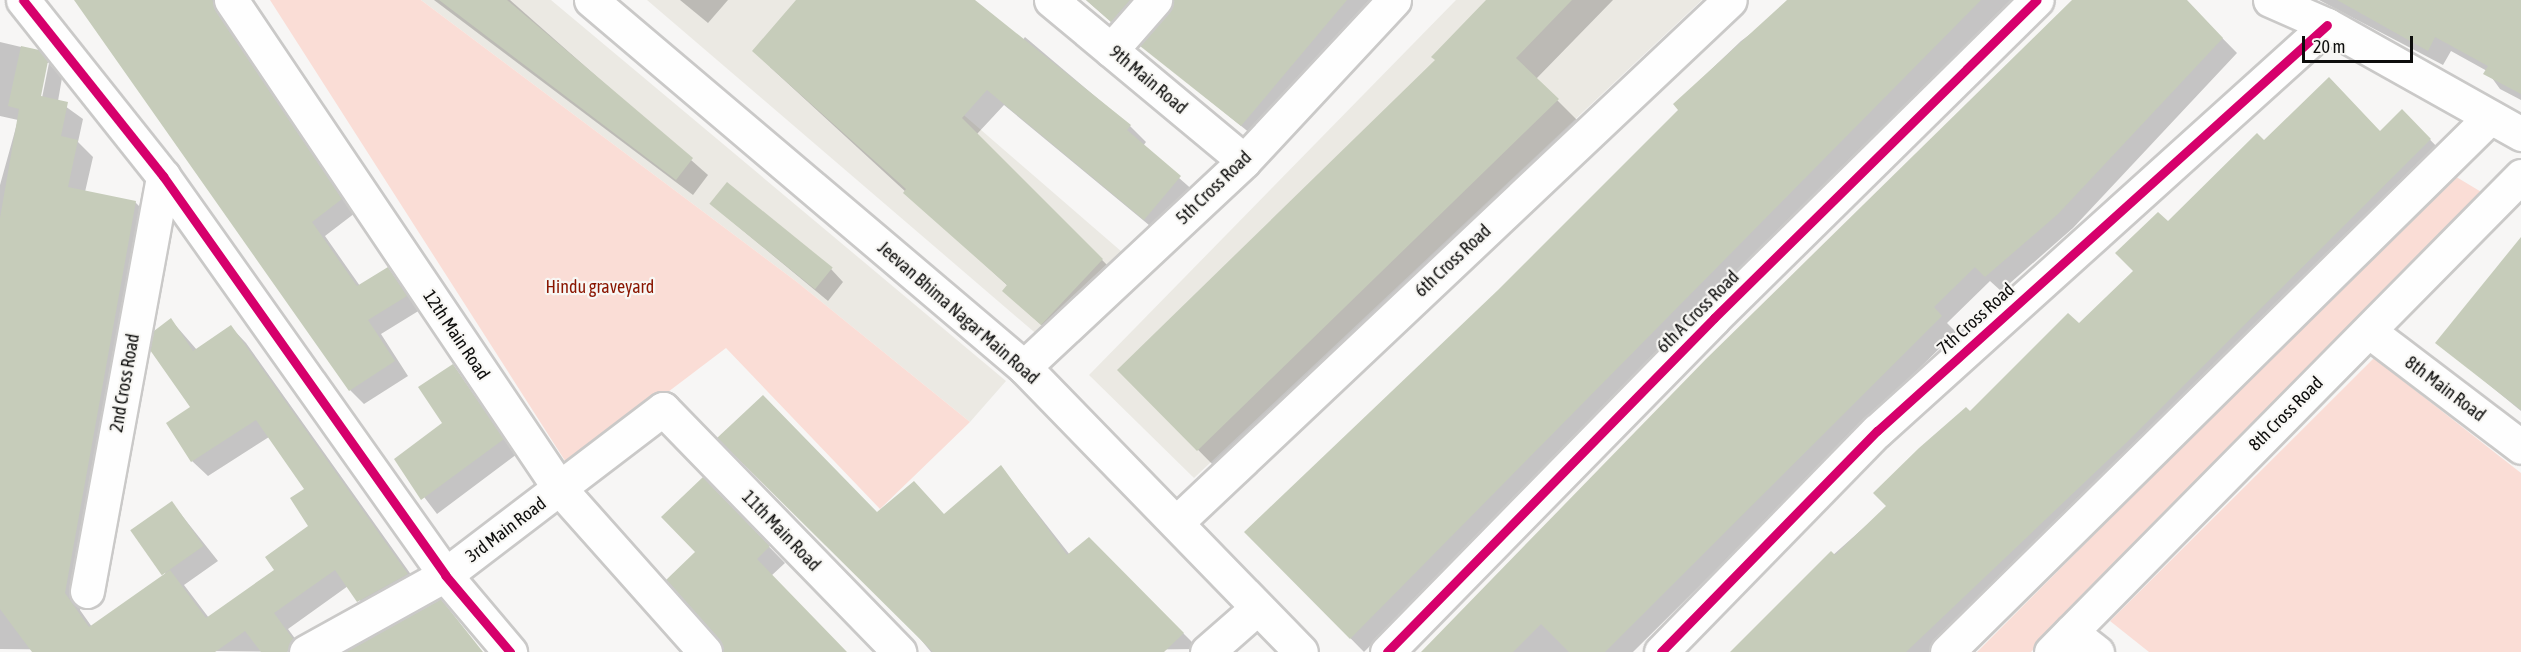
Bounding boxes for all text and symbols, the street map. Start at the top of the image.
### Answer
scale bar [2305,24,2416,62]
text: 20 m [2313,36,2345,57]
street label: 9th Main Road [1105,41,1191,119]
street label: 5th Cross Road [1172,147,1256,229]
street label: 6th Cross Road [1410,220,1496,302]
street label: Jeevan Bhima Nagar Main Road [873,237,1043,389]
street label: 6th A Cross Road [1652,266,1744,358]
park label: Hindu graveyard [546,276,654,298]
street label: 7th Cross Road [1933,279,2019,359]
street label: 12th Main Road [418,286,494,384]
street label: 2nd Cross Road [106,332,144,434]
street label: 8th Main Road [2401,352,2489,426]
street label: 8th Cross Road [2244,372,2328,456]
street label: 11th Main Road [737,486,825,576]
street label: 3rd Main Road [462,493,550,567]

